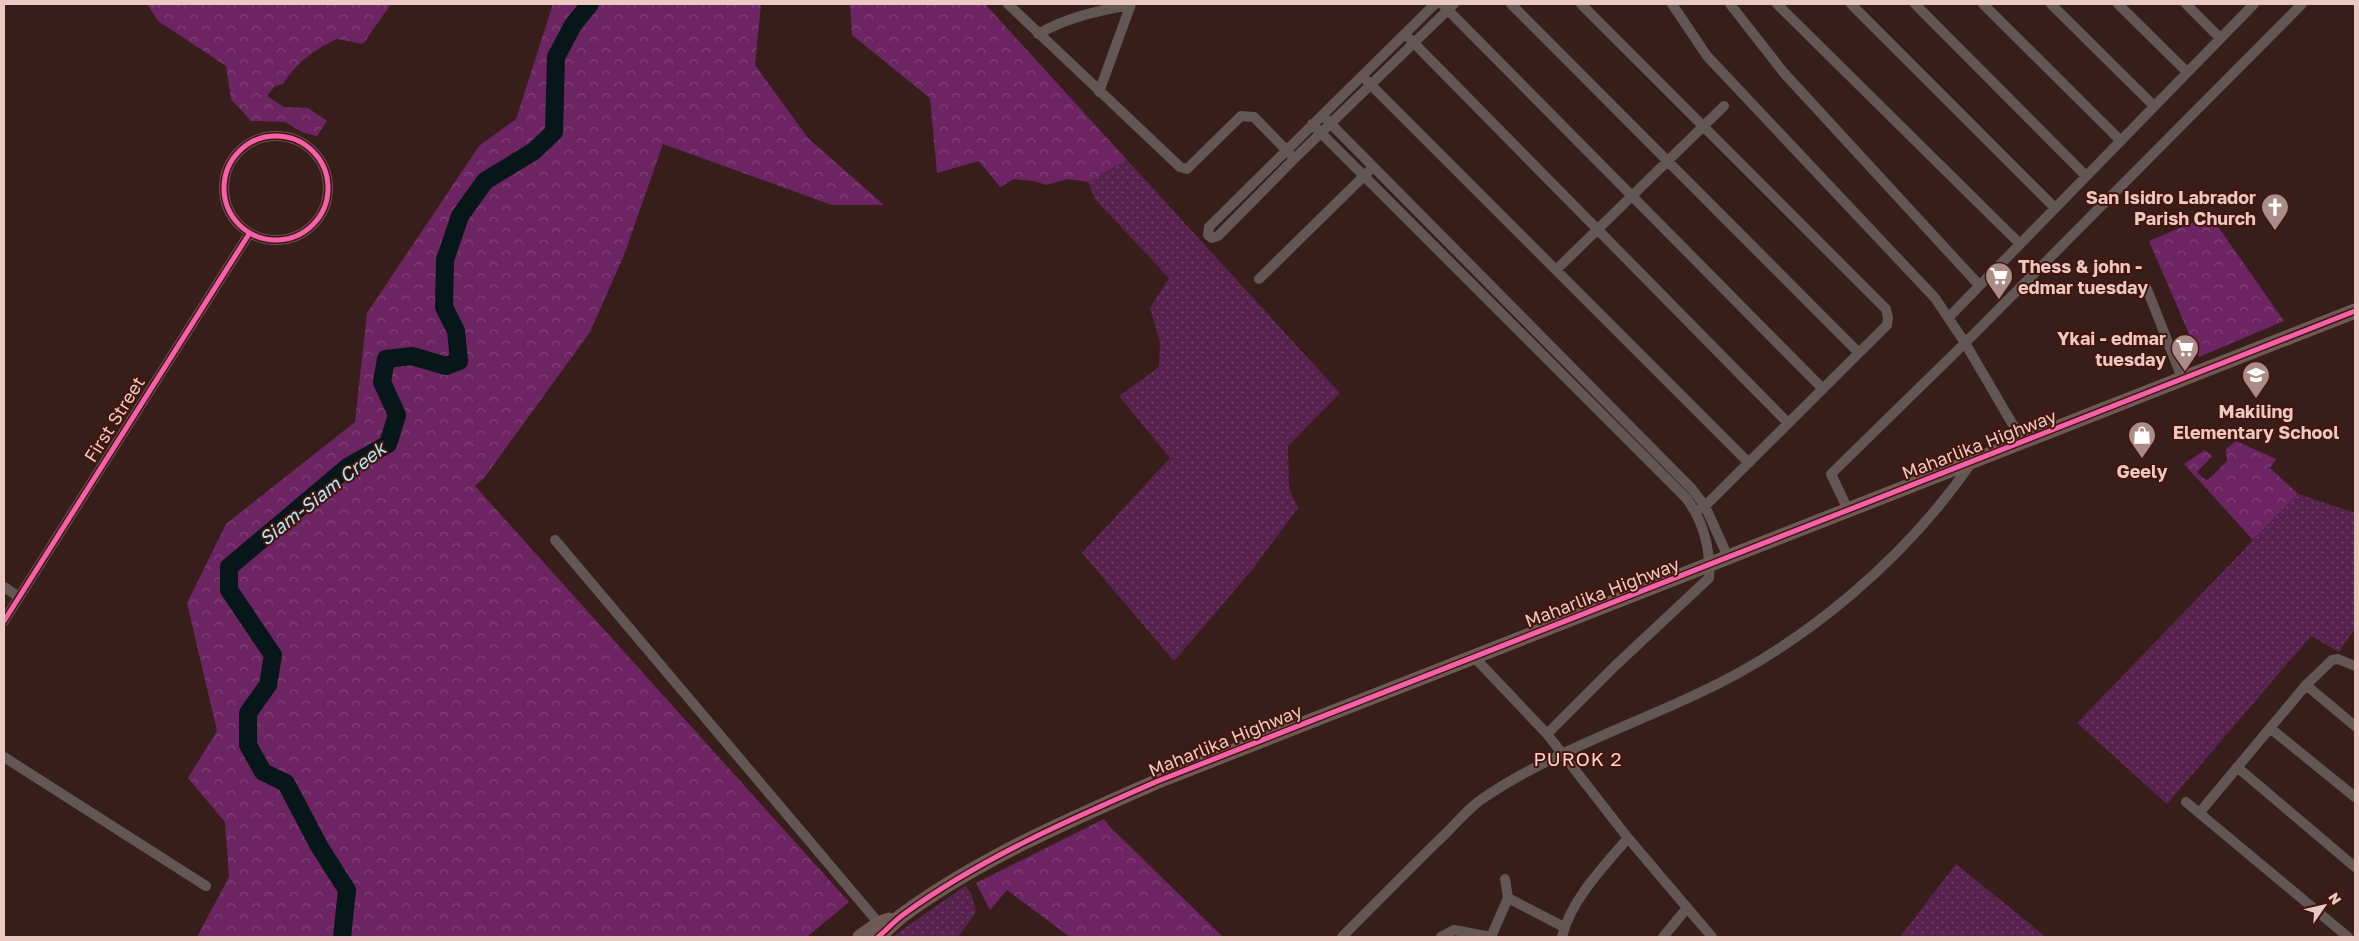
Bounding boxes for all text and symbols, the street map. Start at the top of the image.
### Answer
place label: San Isidro Labrador Parish Church [2086,186,2256,229]
church icon: San Isidro Labrador Parish Church [2260,192,2290,231]
place label: Thess & john - edmar tuesday [2018,255,2148,298]
supermarket icon: Thess & john - edmar tuesday [1984,261,2014,300]
place label: Ykai - edmar tuesday [2057,327,2166,370]
supermarket icon: Ykai - edmar tuesday [2170,333,2200,372]
school or university icon: Makiling Elementary School [2241,360,2271,399]
street label: First Street [79,372,149,466]
place label: Makiling Elementary School [2173,400,2339,443]
street label: Maharlika Highway [1899,404,2059,484]
shop icon: Geely [2127,420,2157,459]
water label: Siam-Siam Creek [254,435,392,550]
place label: Geely [2117,460,2168,482]
street label: Maharlika Highway [1522,552,1682,632]
street label: Maharlika Highway [1145,699,1305,781]
district label: PUROK 2 [1533,747,1623,770]
north arrow [2299,881,2349,931]
text: N [2325,889,2345,908]

